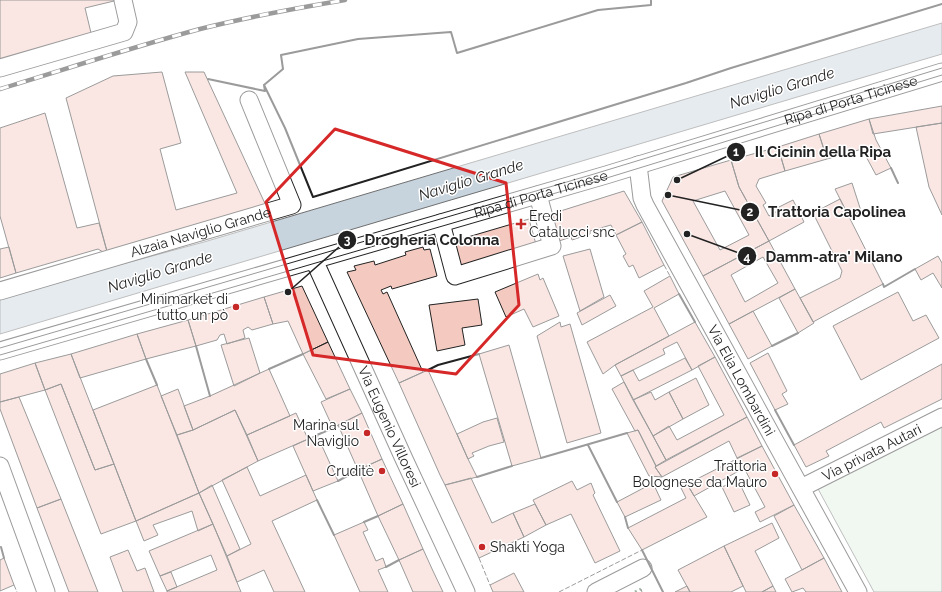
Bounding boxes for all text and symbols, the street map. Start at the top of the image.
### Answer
water label: Naviglio Grande [727,64,837,112]
street label: Ripa di Porta Ticinese [782,72,919,128]
callout: Il Cicinin della Ripa [726,139,899,166]
text: Il Cicinin della Ripa [755,143,892,161]
text: 1 [733,145,739,159]
water label: Naviglio Grande [416,156,526,204]
street label: Ripa di Porta Ticinese [472,167,609,221]
callout: Trattoria Capolinea [740,198,914,225]
text: Trattoria Capolinea [768,203,906,221]
street label: Alzaia Naviglio Grande [128,204,273,260]
text: 2 [747,205,754,219]
place label: Eredi Catalucci snc [529,208,615,240]
marker: Eredi Catalucci snc [516,219,526,229]
callout: Drogheria Colonna [337,226,507,253]
text: Drogheria Colonna [365,231,500,249]
text: 3 [344,233,351,247]
callout: Damm-atra' Milano [737,243,910,270]
water label: Naviglio Grande [105,248,215,296]
text: Damm-atra' Milano [765,248,903,266]
text: 4 [744,250,751,264]
place label: Minimarket di tutto un pò [141,291,228,323]
marker: Minimarket di tutto un pò [231,302,241,312]
street label: Via Elia Lombardini [705,322,778,438]
street label: Via Eugenio Villoresi [355,364,424,490]
place label: Marina sul Naviglio [293,417,359,449]
street label: Via privata Autari [819,421,924,484]
marker: Marina sul Naviglio [362,428,372,438]
place label: Trattoria Bolognese da Mauro [633,458,767,490]
place label: Cruditè [327,463,374,479]
marker: Cruditè [377,466,387,476]
marker: Trattoria Bolognese da Mauro [770,469,780,479]
place label: Shakti Yoga [490,539,565,555]
marker: Shakti Yoga [477,542,487,552]

